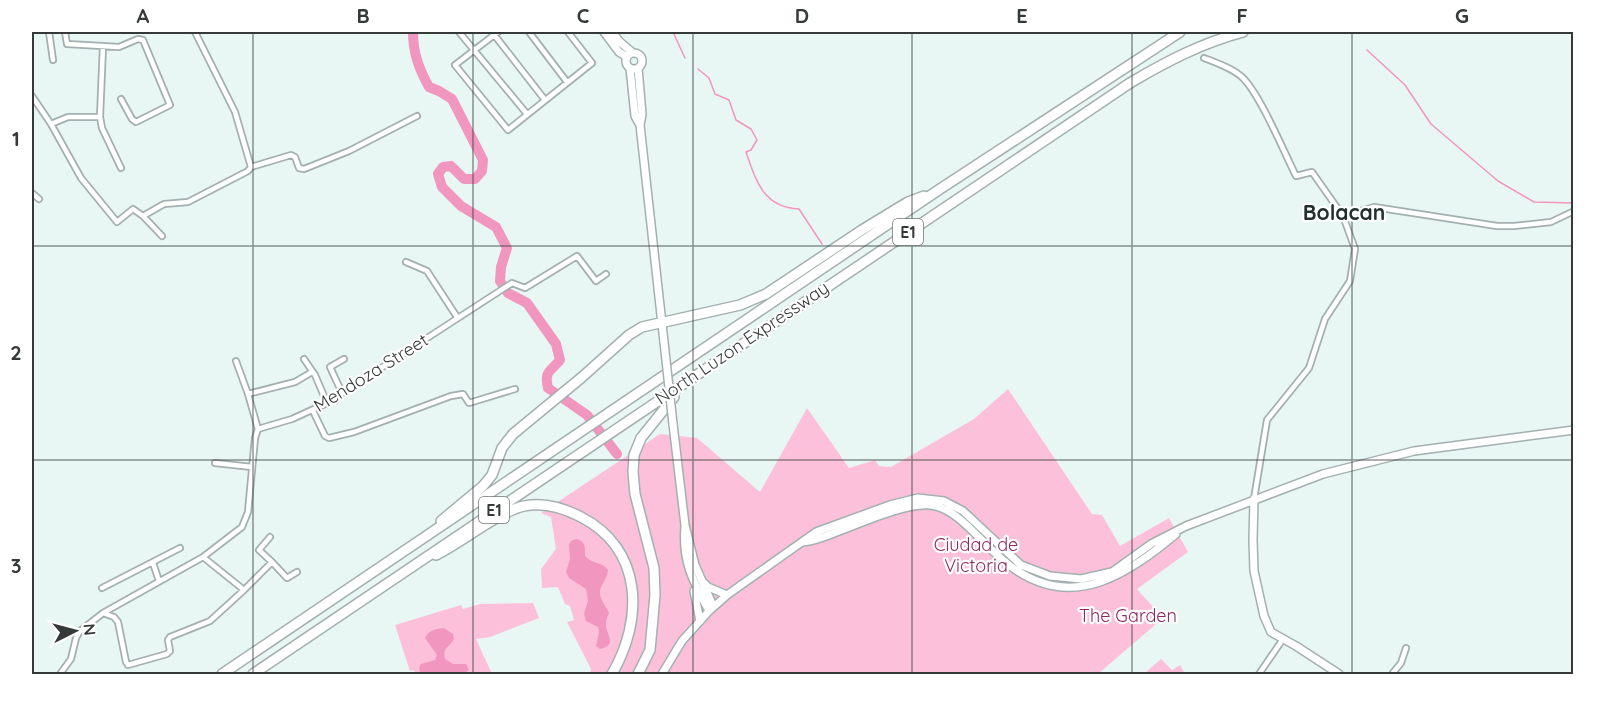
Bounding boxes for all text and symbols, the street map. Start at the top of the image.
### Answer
text: A [137,3,150,28]
text: B [356,3,370,28]
text: C [577,3,590,28]
text: D [795,3,809,28]
text: E [1016,3,1028,28]
text: F [1236,3,1248,28]
text: G [1455,3,1469,28]
text: 1 [12,126,20,151]
district label: Bolacan [1303,199,1385,225]
road number: E1 [893,219,923,245]
street label: North Luzon Expressway [650,276,833,409]
street label: Mendoza Street [309,328,432,417]
text: 2 [10,340,22,365]
road number: E1 [479,497,509,523]
park label: Ciudad de Victoria [934,533,1018,577]
text: 3 [11,553,21,578]
north arrow [45,601,105,661]
park label: The Garden [1079,604,1177,627]
text: N [79,623,100,636]

